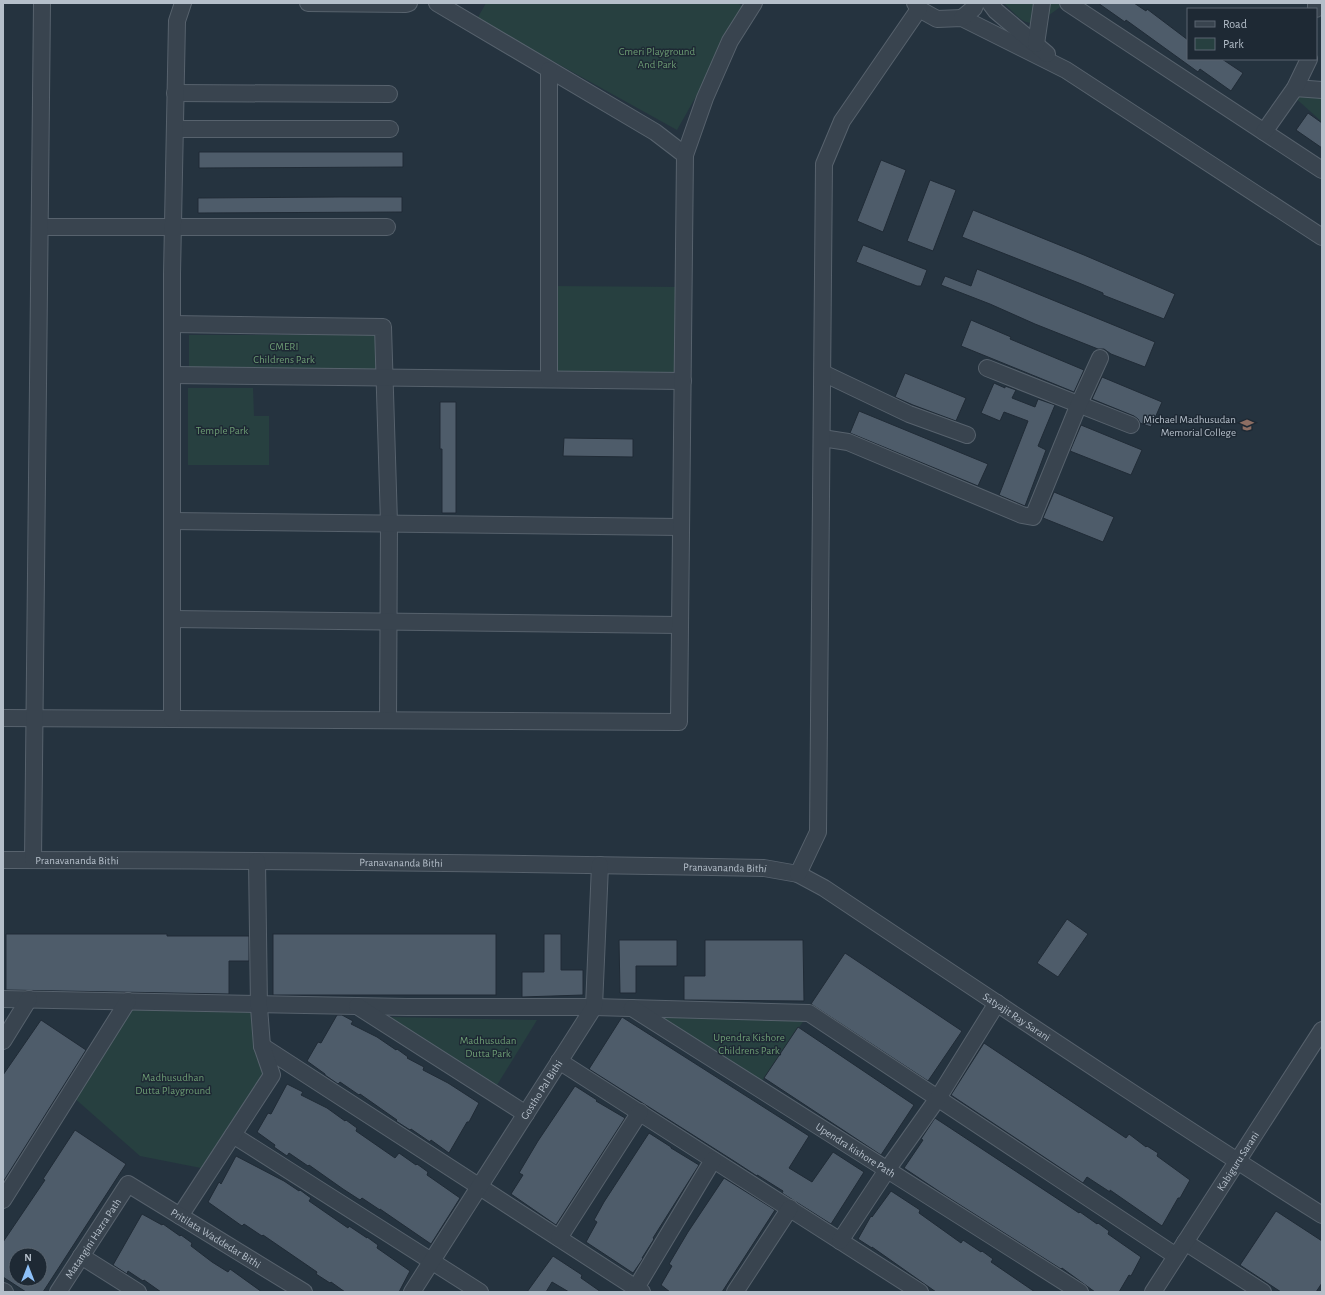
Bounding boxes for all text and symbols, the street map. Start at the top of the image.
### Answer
legend [1187,8,1317,60]
text: Road [1223,18,1247,30]
text: Park [1223,38,1244,50]
park label: Cmeri Playground And Park [619,46,696,70]
park label: CMERI Childrens Park [253,341,315,365]
place label: Michael Madhusudan Memorial College [1143,414,1236,438]
school or university icon: Michael Madhusudan Memorial College [1239,417,1255,433]
park label: Temple Park [196,425,248,436]
street label: Pranavananda Bithi [35,855,119,866]
street label: Pranavananda Bithi [359,856,443,868]
street label: Pranavananda Bithi [683,861,768,874]
street label: Satyajit Ray Sarani [981,990,1053,1043]
park label: Upendra Kishore Childrens Park [713,1032,785,1056]
park label: Madhusudan Dutta Park [460,1035,516,1059]
street label: Gostho Pal Bithi [518,1058,564,1121]
park label: Madhusudhan Dutta Playground [135,1072,211,1096]
street label: Upendra kishore Path [814,1121,898,1179]
street label: Kabiguru Sarani [1215,1129,1261,1192]
street label: Matangini Hazra Path [63,1196,123,1280]
street label: Pritilata Waddedar Bithi [169,1206,263,1270]
north arrow [8,1247,48,1287]
text: N [24,1252,32,1263]

